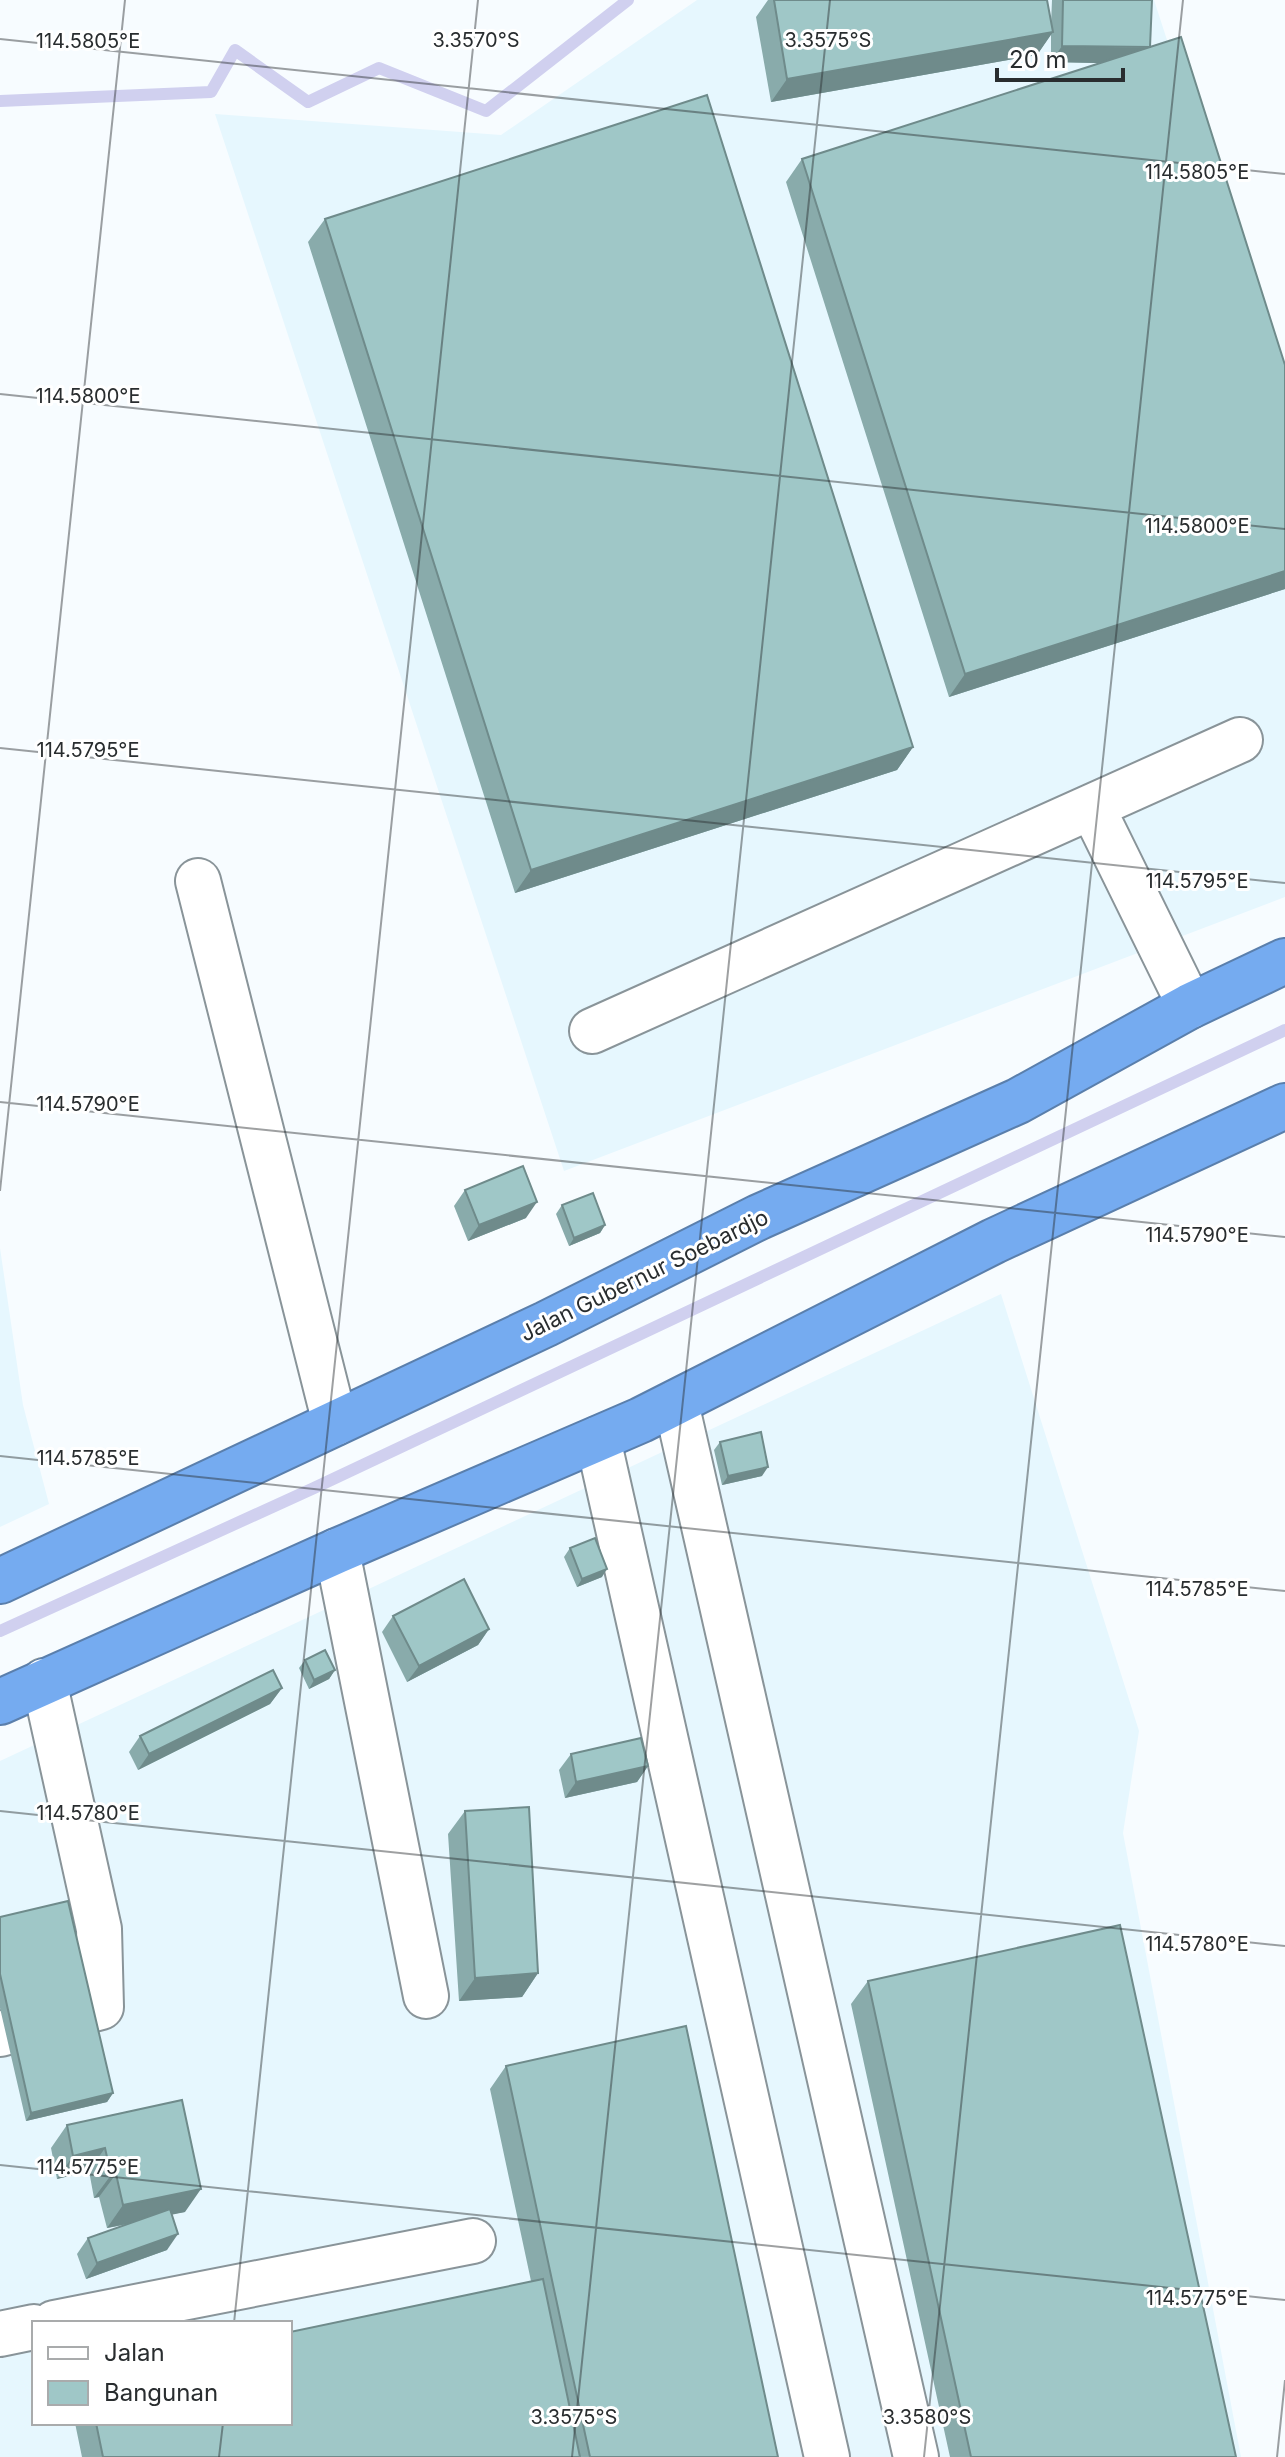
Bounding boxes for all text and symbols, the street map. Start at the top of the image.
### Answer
text: 3.3570°S [432,28,520,52]
text: 3.3575°S [785,28,871,52]
text: 114.5805°E [36,29,140,53]
scale bar [997,32,1123,82]
text: 20 m [1009,45,1067,74]
text: 114.5805°E [1145,160,1249,184]
text: 114.5800°E [36,384,140,408]
text: 114.5800°E [1145,514,1249,538]
text: 114.5795°E [37,738,139,762]
text: 114.5795°E [1146,869,1248,893]
text: 114.5790°E [36,1092,140,1116]
street label: Jalan Gubernur Soebardjo [516,1204,772,1346]
text: 114.5790°E [1145,1223,1249,1247]
text: 114.5785°E [37,1446,139,1470]
text: 114.5785°E [1146,1577,1248,1601]
text: 114.5780°E [36,1801,140,1825]
text: 114.5780°E [1145,1932,1249,1956]
text: 114.5775°E [37,2155,139,2179]
text: 114.5775°E [1146,2286,1248,2310]
legend [32,2321,292,2425]
text: Jalan [104,2338,165,2367]
text: Bangunan [104,2378,218,2407]
text: 3.3575°S [531,2405,617,2429]
text: 3.3580°S [883,2405,971,2429]

